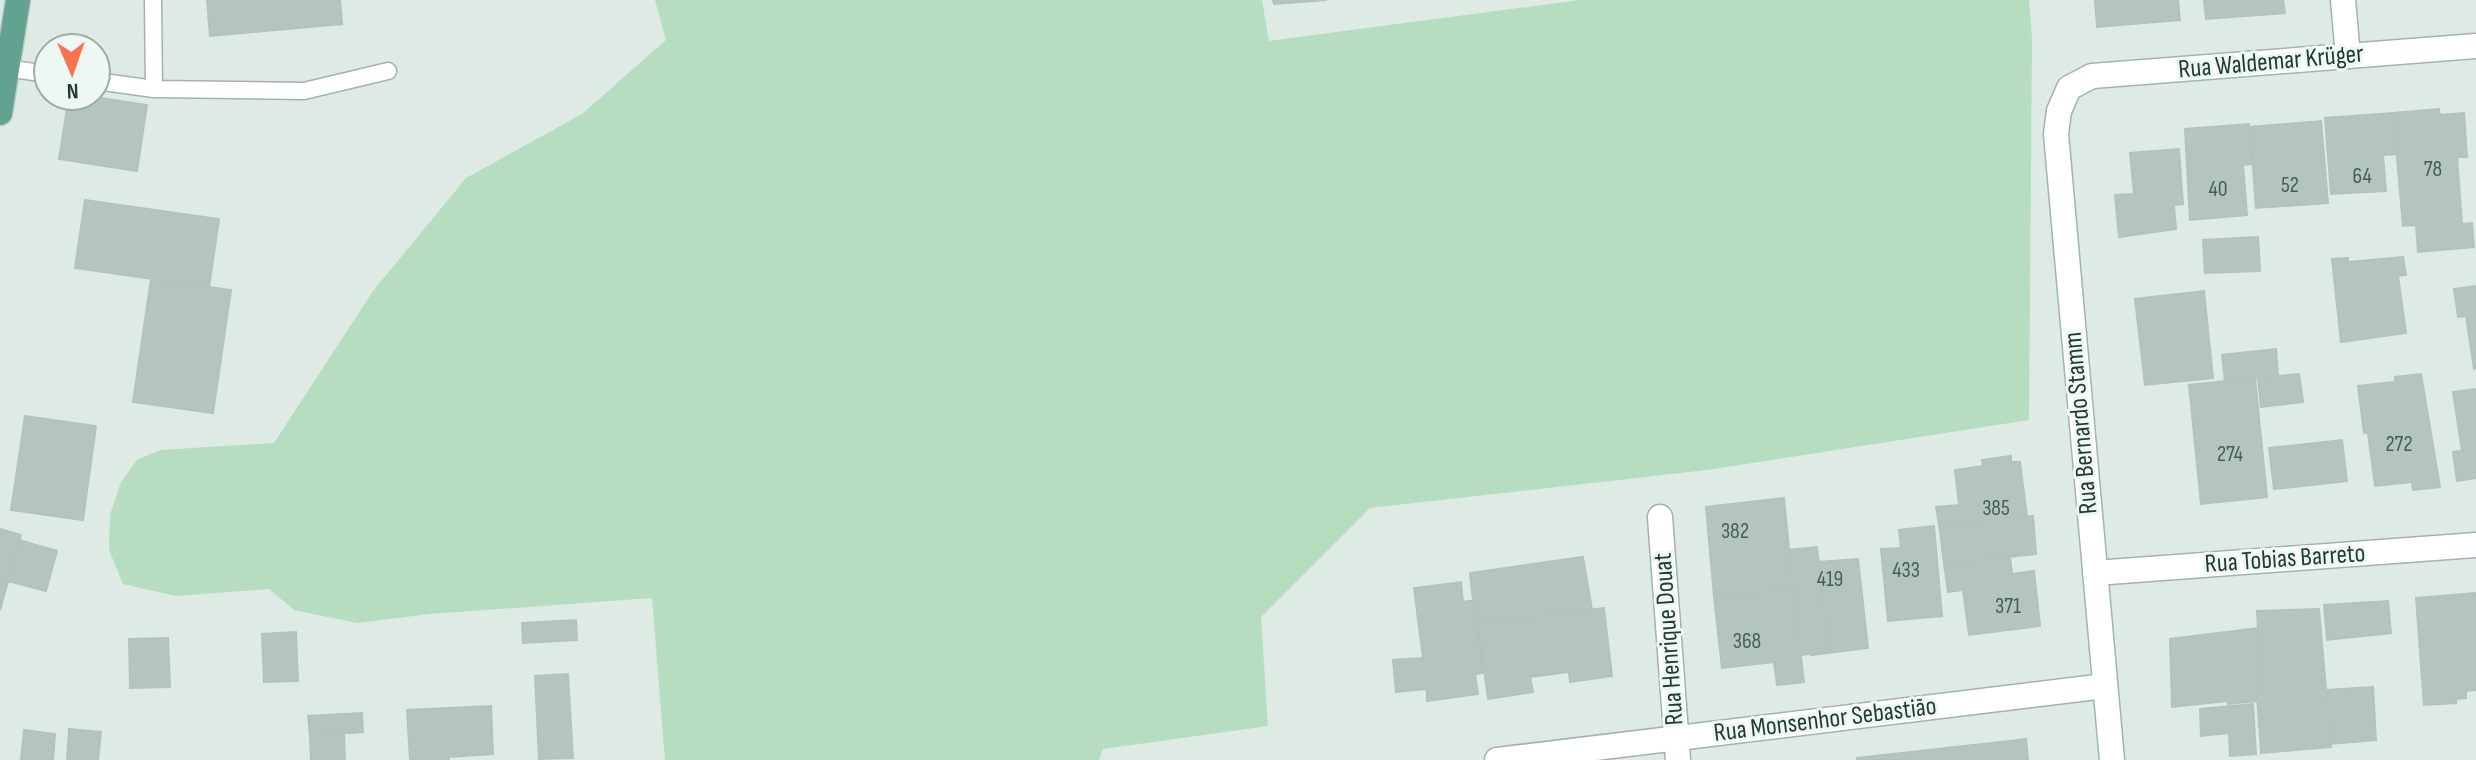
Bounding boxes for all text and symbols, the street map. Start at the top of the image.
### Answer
north arrow [32,32,112,112]
street label: Rua Waldemar Krüger [2177,38,2365,86]
text: N [66,77,79,104]
house number: 78 [2424,156,2442,183]
house number: 64 [2352,163,2372,190]
house number: 52 [2281,172,2299,199]
house number: 40 [2208,176,2228,203]
street label: Rua Bernardo Stamm [2058,331,2104,515]
house number: 272 [2386,431,2412,458]
house number: 274 [2217,441,2243,468]
house number: 385 [1982,495,2010,522]
house number: 382 [1721,518,1749,545]
street label: Rua Tobias Barreto [2204,538,2366,580]
street label: Rua Henrique Douat [1648,552,1690,726]
house number: 433 [1892,557,1920,584]
house number: 419 [1817,566,1843,593]
house number: 371 [1995,593,2021,620]
house number: 368 [1733,628,1761,655]
street label: Rua Monsenhor Sebastião [1712,691,1938,749]

